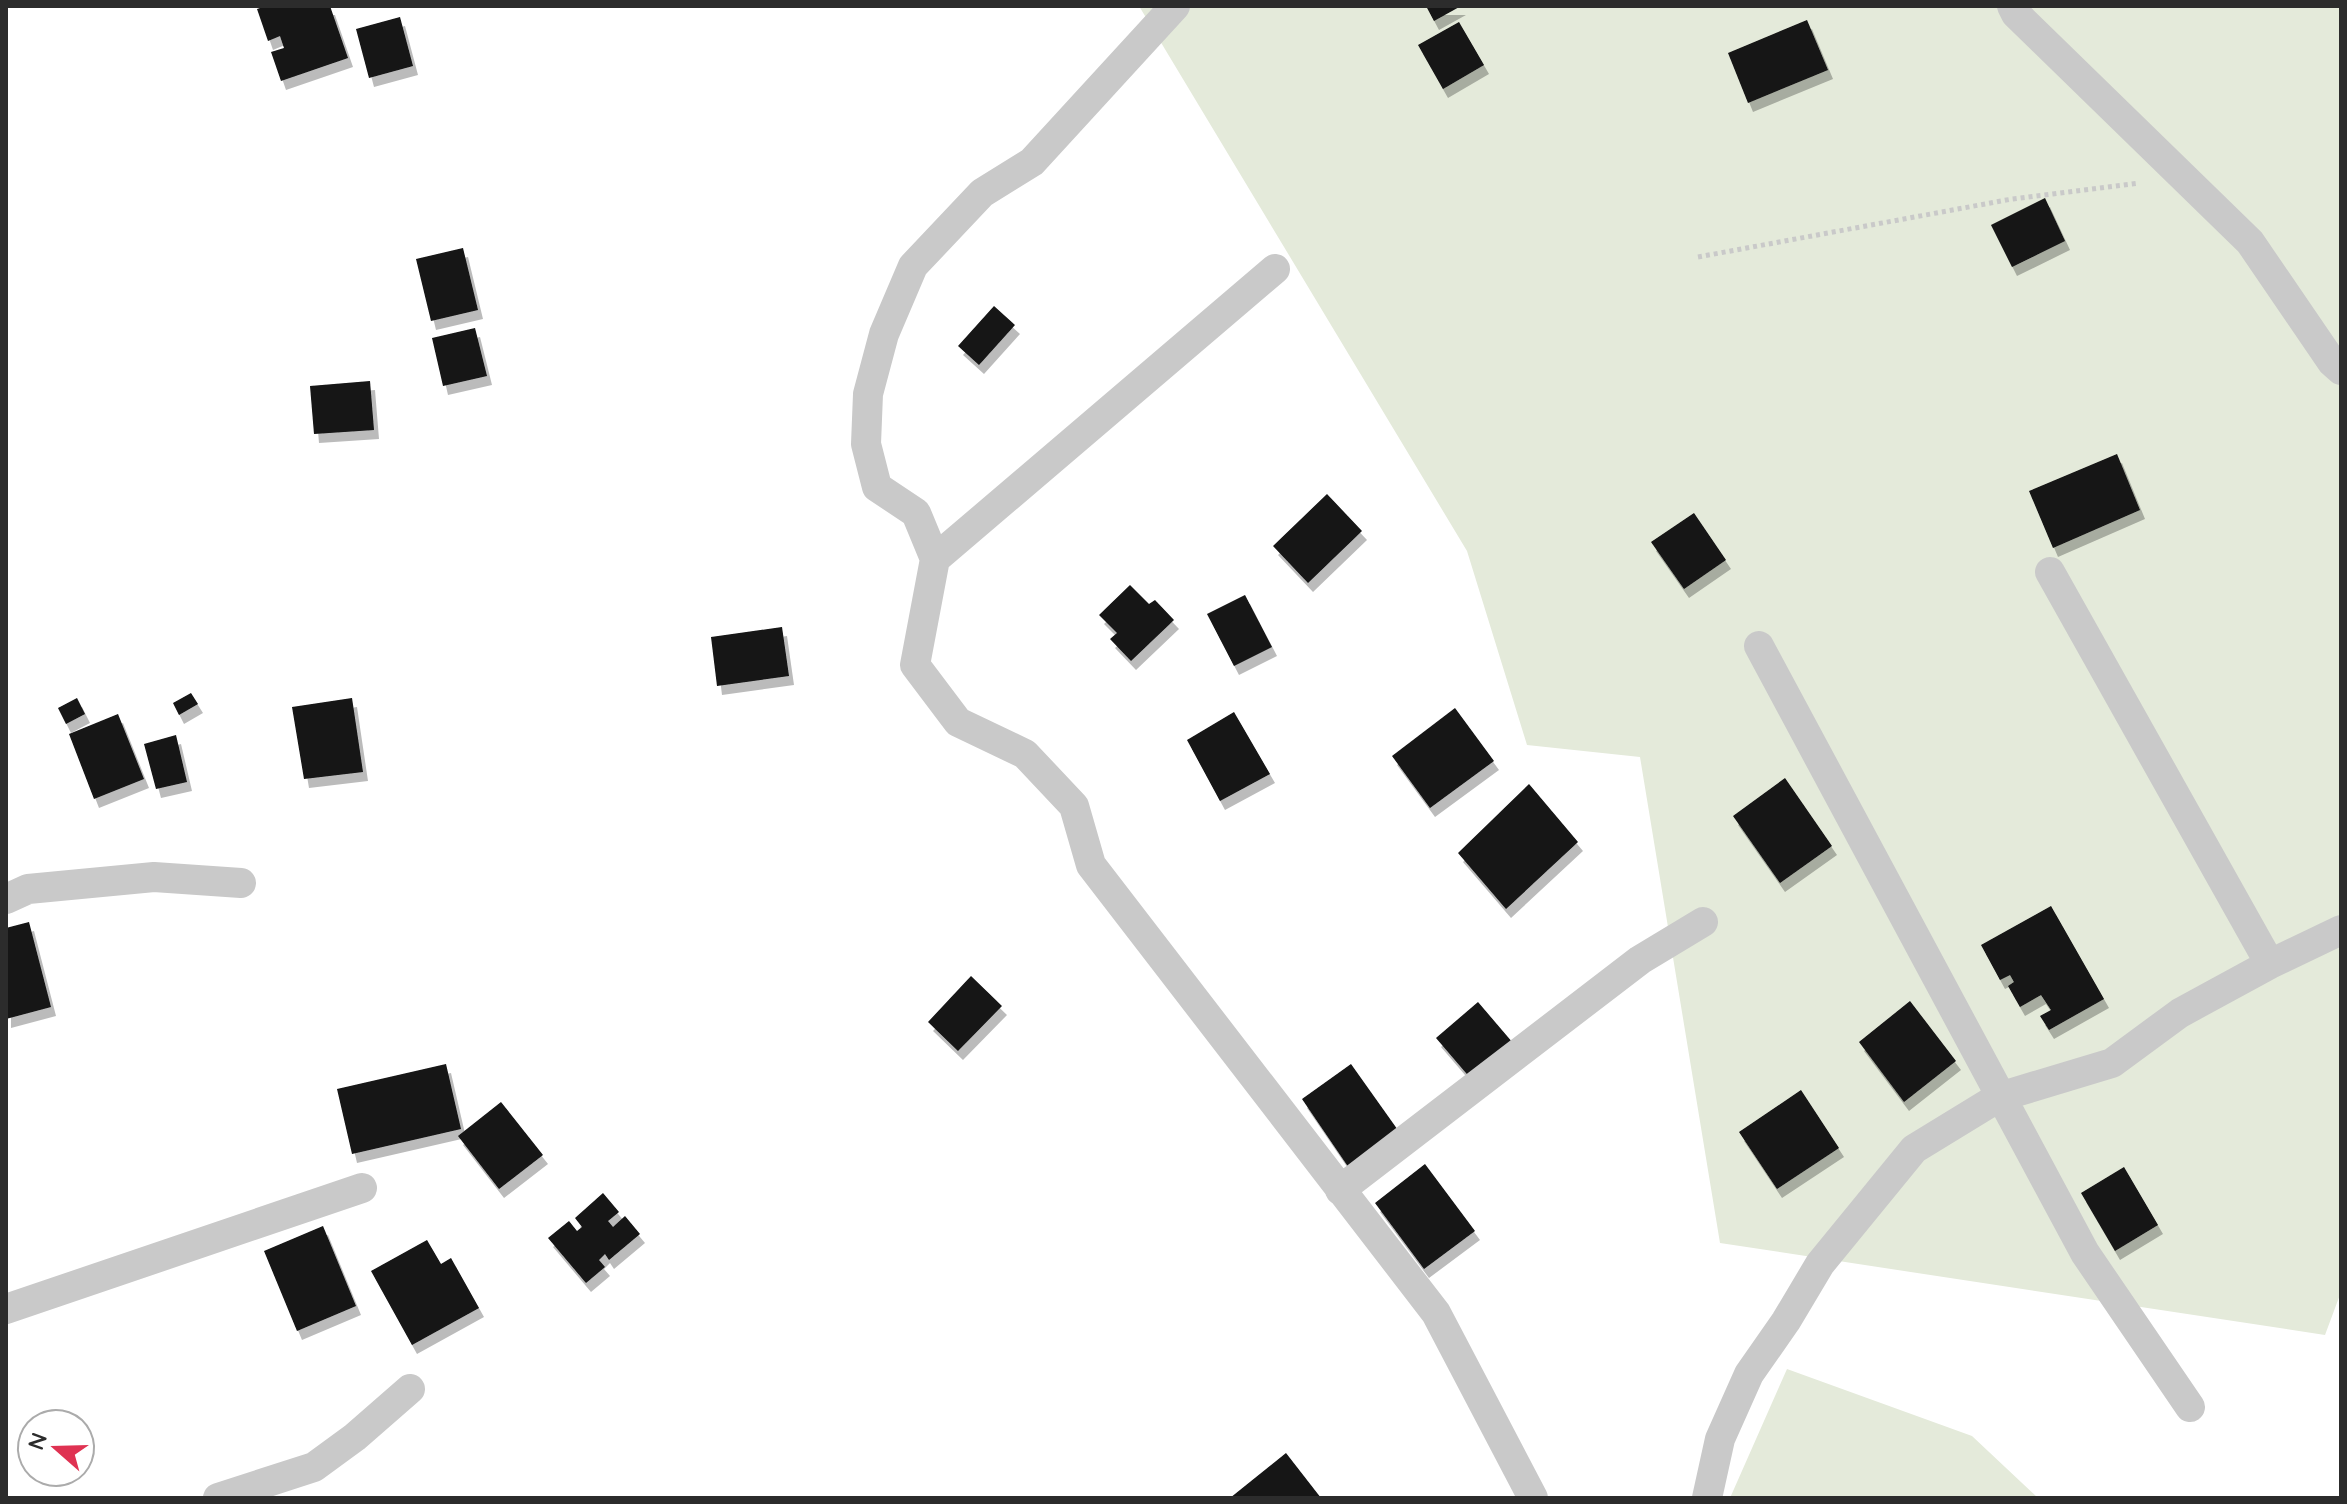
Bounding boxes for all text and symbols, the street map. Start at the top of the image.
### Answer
north arrow [16,1408,96,1488]
text: N [21,1429,53,1454]

